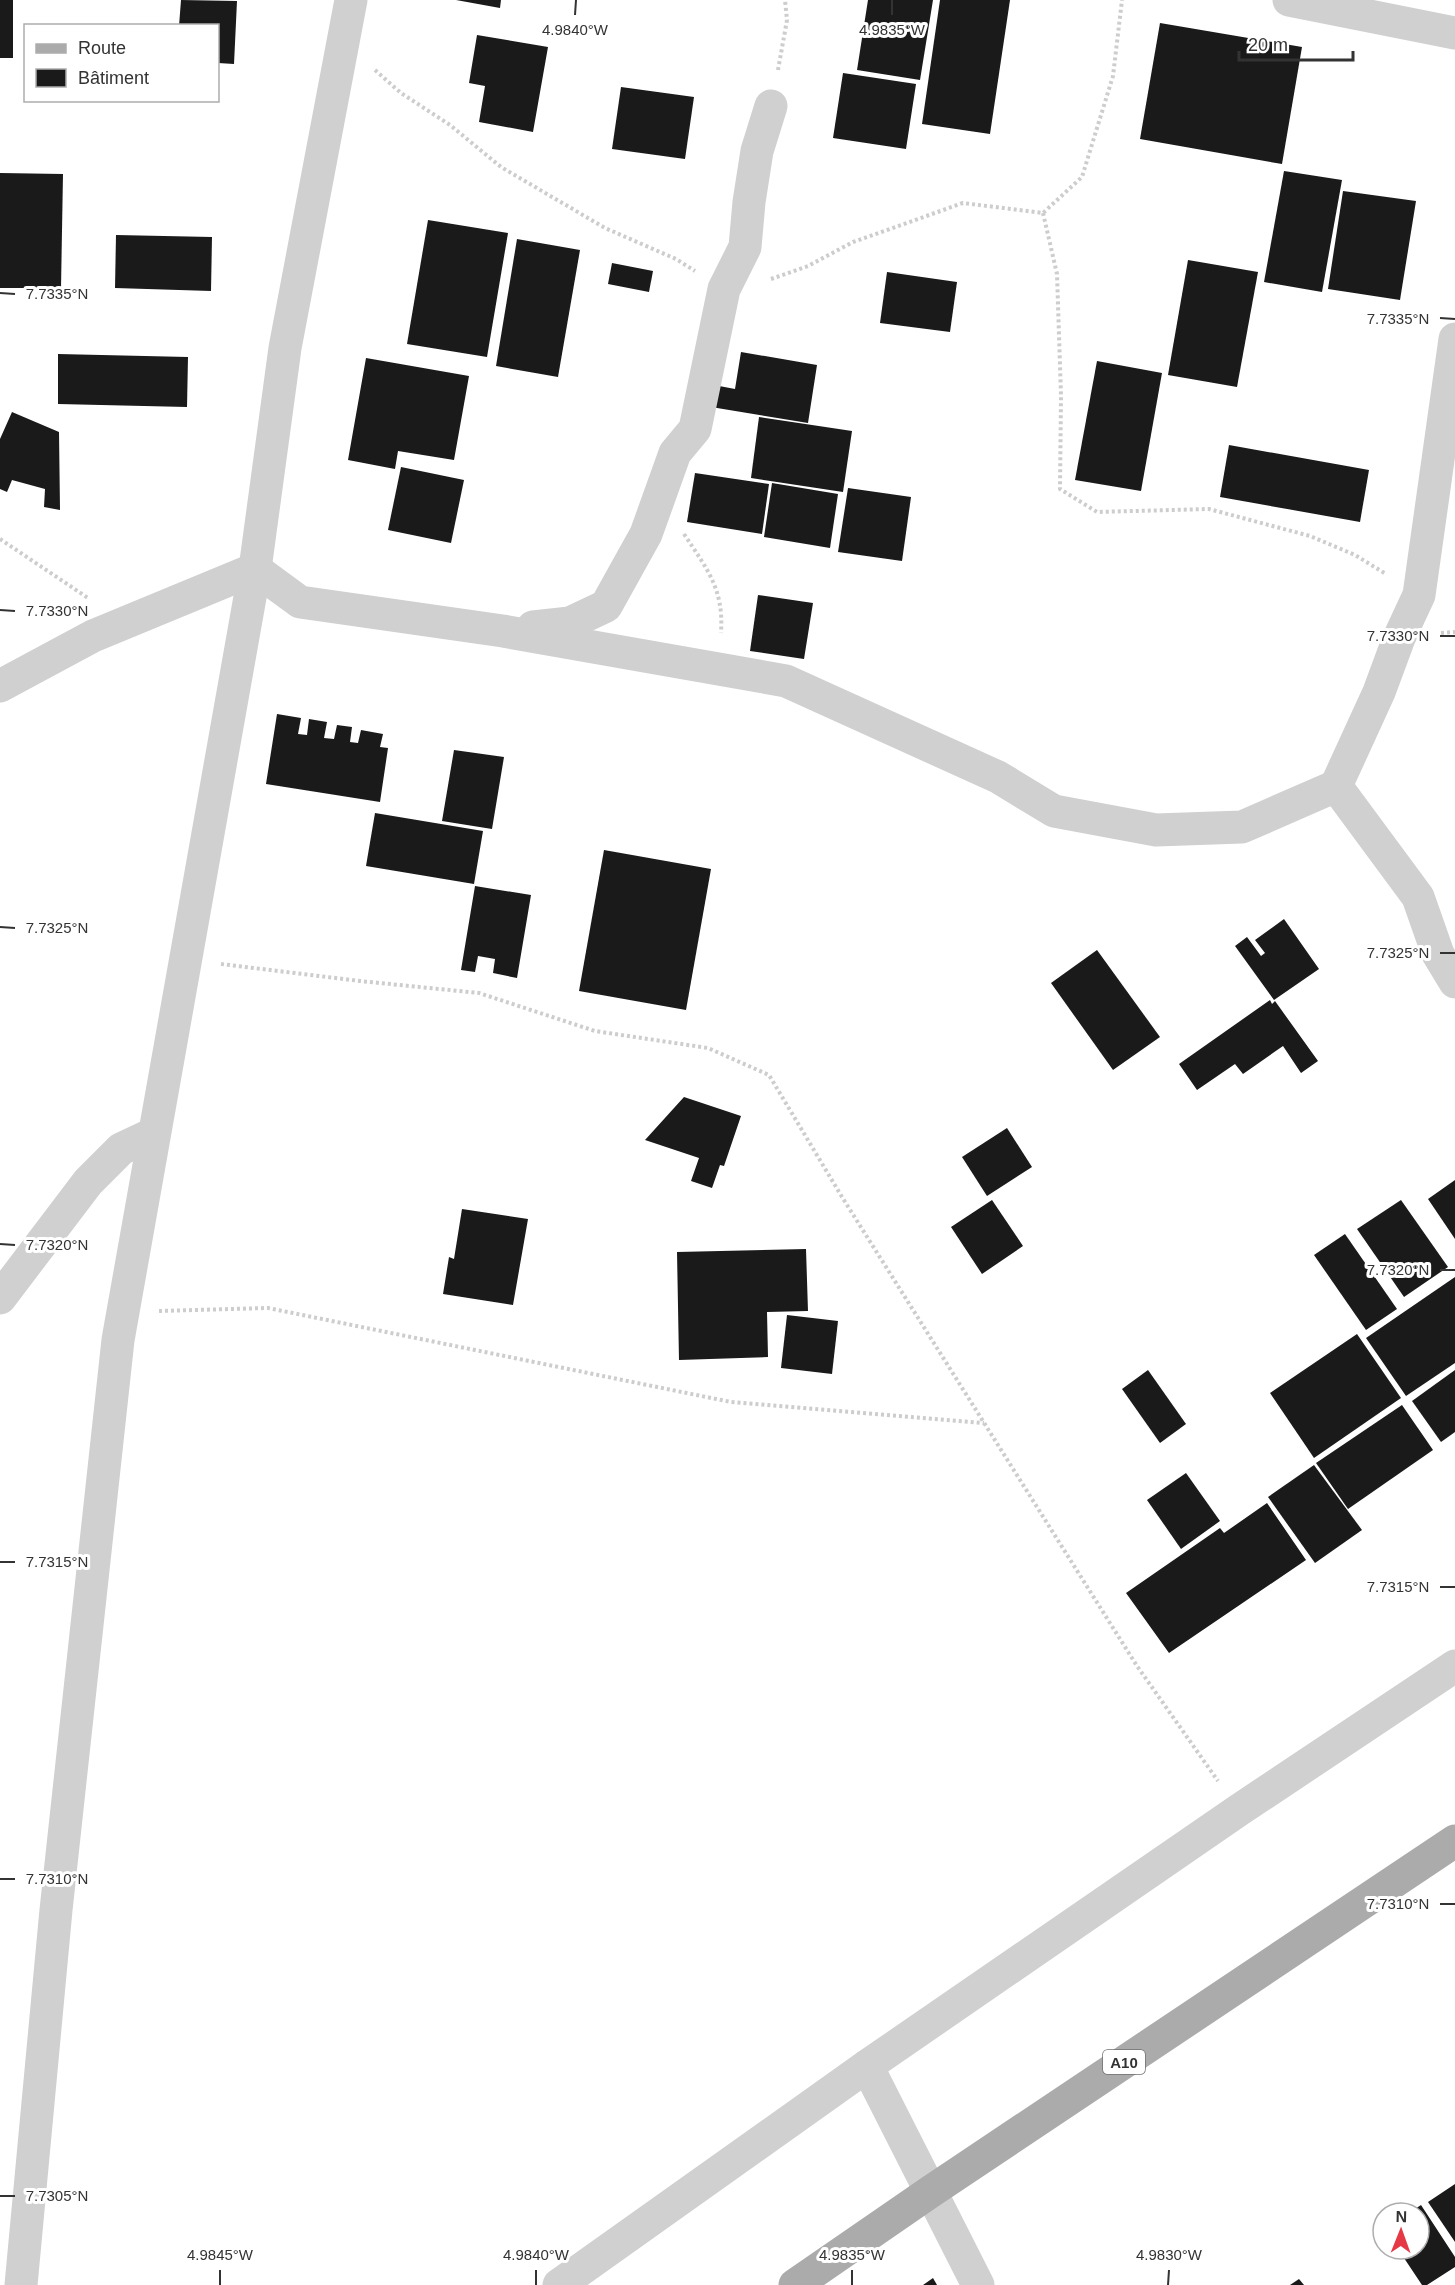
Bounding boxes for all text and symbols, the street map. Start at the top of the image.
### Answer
text: 4.9840°W [542,21,609,38]
text: 4.9835°W [859,21,926,38]
legend [24,24,219,102]
scale bar [1239,24,1353,62]
text: 20 m [1248,35,1288,55]
text: Route [78,38,126,58]
text: Bâtiment [78,68,149,88]
text: 7.7335°N [26,285,88,302]
text: 7.7335°N [1367,310,1429,327]
text: 7.7330°N [26,602,88,619]
text: 7.7330°N [1367,627,1429,644]
text: 7.7325°N [26,919,88,936]
text: 7.7325°N [1367,944,1429,961]
text: 7.7320°N [26,1236,88,1253]
text: 7.7320°N [1367,1261,1429,1278]
text: 7.7315°N [26,1553,88,1570]
text: 7.7315°N [1367,1578,1429,1595]
text: 7.7310°N [26,1870,88,1887]
text: 7.7310°N [1367,1895,1429,1912]
road number: A10 [1103,2050,1145,2074]
text: 7.7305°N [26,2187,88,2204]
north arrow [1371,2201,1431,2261]
text: N [1395,2208,1407,2225]
text: 4.9845°W [187,2246,254,2263]
text: 4.9840°W [503,2246,570,2263]
text: 4.9835°W [819,2246,886,2263]
text: 4.9830°W [1136,2246,1203,2263]

